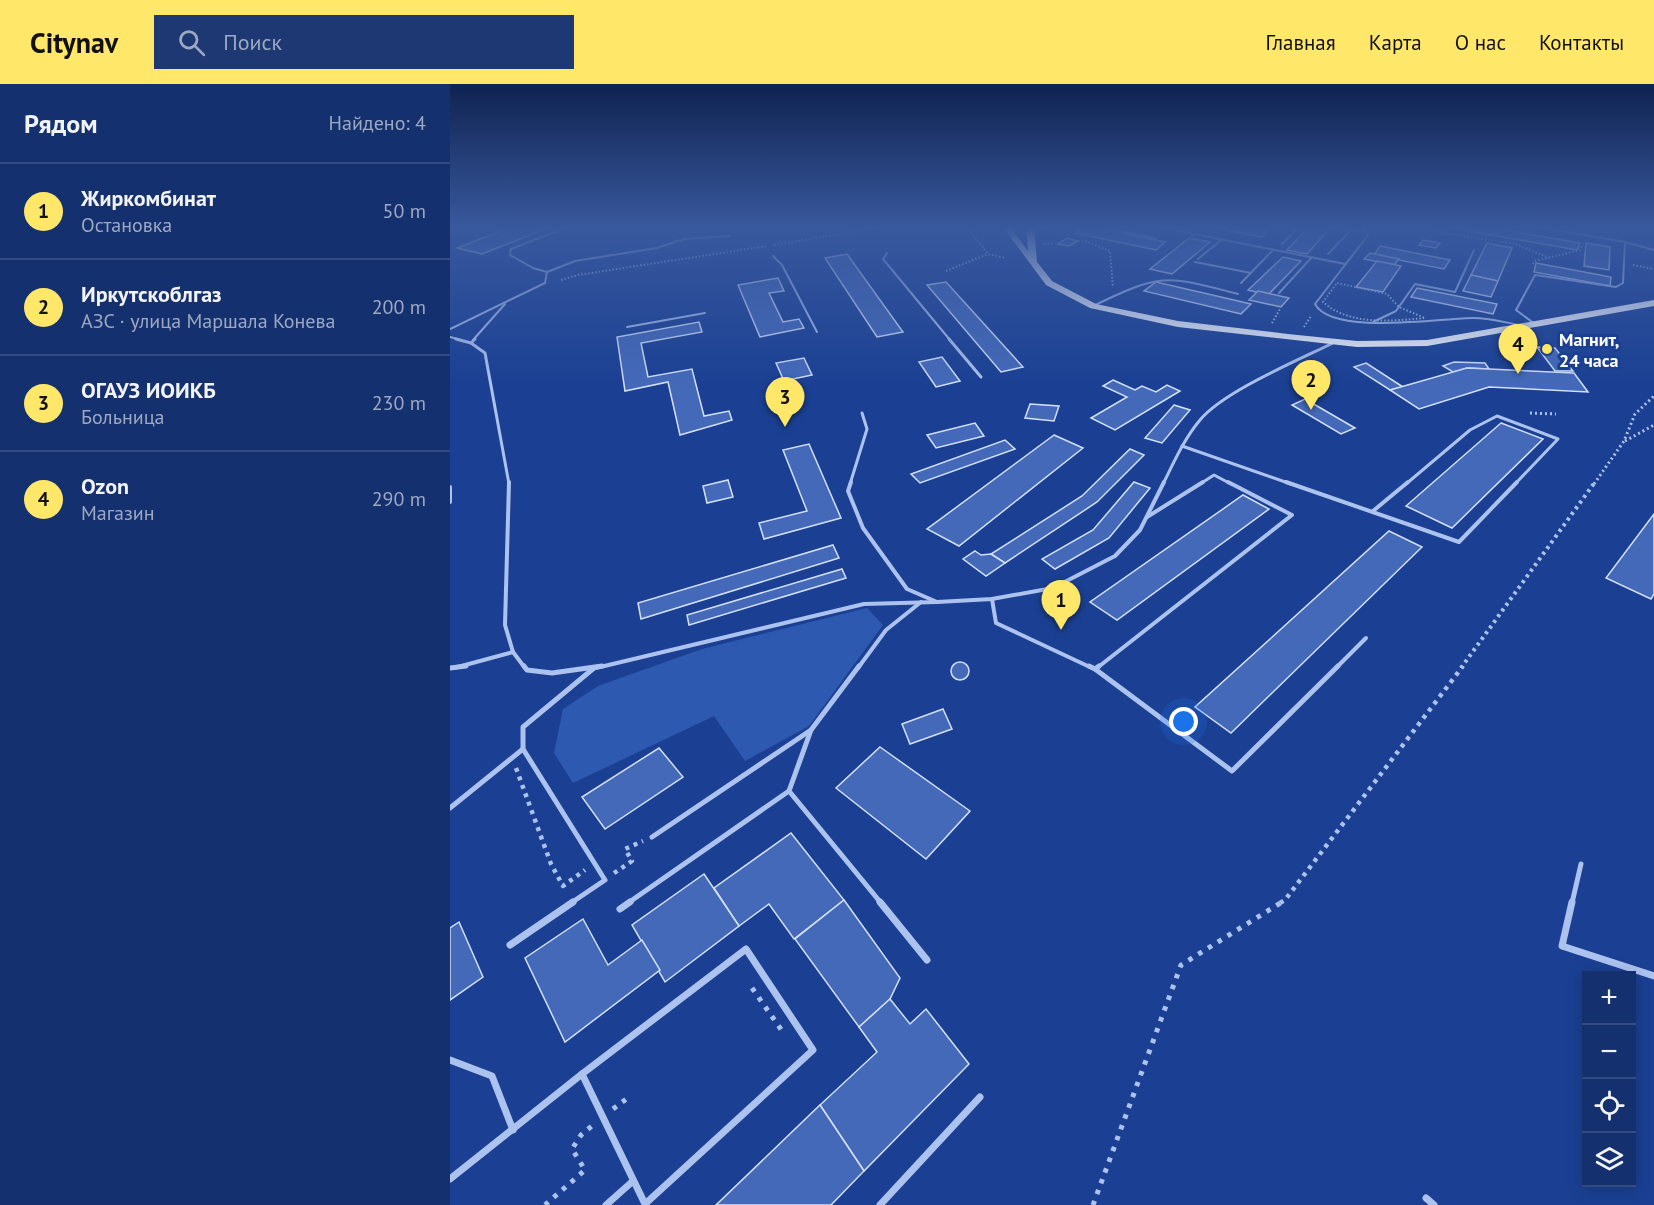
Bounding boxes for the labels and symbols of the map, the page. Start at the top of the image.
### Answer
pin: 4 [1498,324,1538,374]
place label: Магнит, 24 часа [1559,328,1619,372]
marker: Магнит, 24 часа [1540,342,1554,356]
pin: 2 [1292,360,1330,410]
pin: 3 [766,378,804,427]
pin: 1 [1042,580,1080,630]
your location [1169,707,1198,736]

